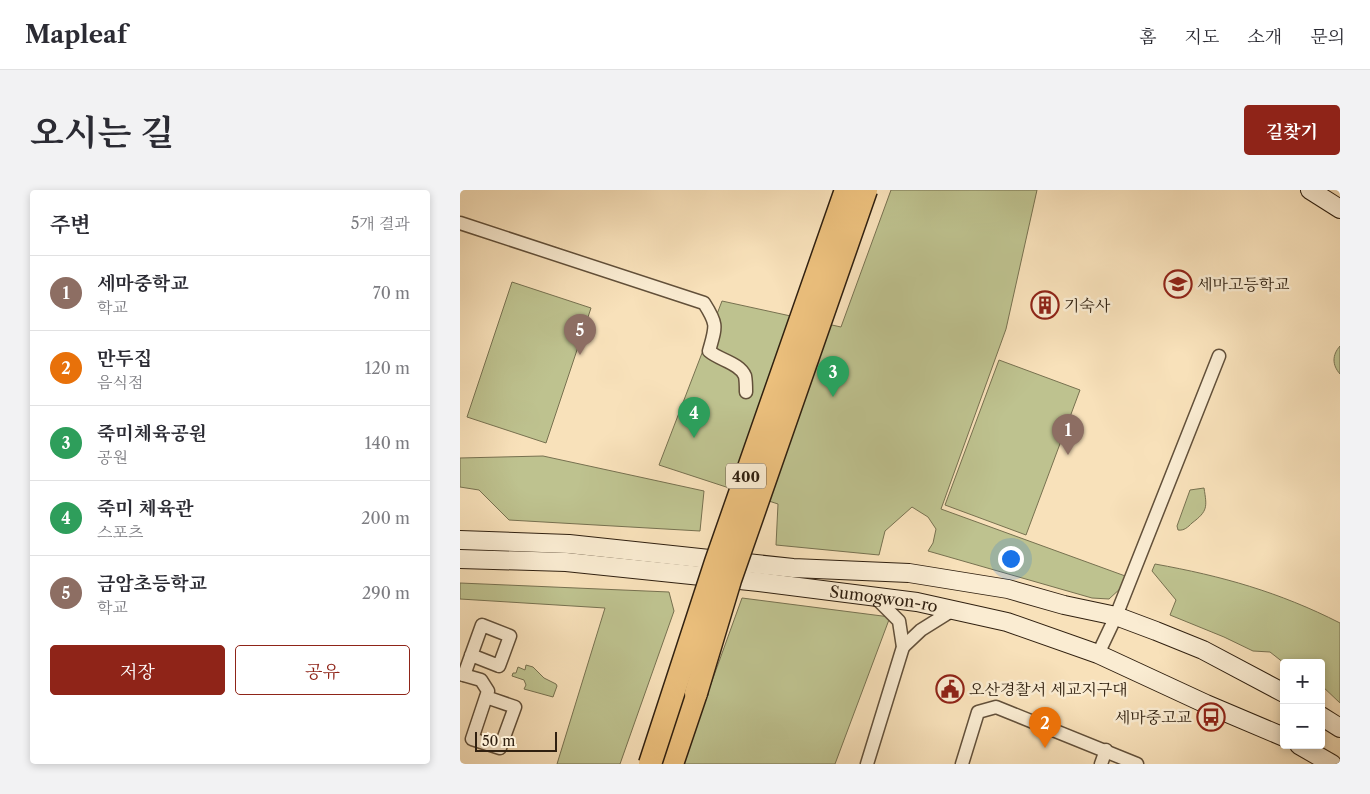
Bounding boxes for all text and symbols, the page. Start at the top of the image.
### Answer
text: Mapleaf [25,20,127,49]
text: 홈 [1139,26,1157,48]
text: 지도 [1185,26,1219,48]
text: 소개 [1247,26,1282,48]
text: 문의 [1310,26,1345,48]
button: 길찾기 [1244,105,1340,155]
text: 오시는 길 [30,111,174,154]
text: 주변 [50,212,91,237]
text: 5개 결과 [351,213,410,233]
school or university icon: 세마고등학교 [1163,269,1193,299]
text: 세마중학교 [97,272,189,295]
place label: 세마고등학교 [1197,274,1290,294]
text: 1 [62,283,70,303]
text: 70 m [373,283,410,303]
building icon: 기숙사 [1030,290,1060,320]
place label: 기숙사 [1064,295,1111,315]
text: 학교 [97,297,128,317]
pin: 5 [564,314,596,355]
text: 만두집 [97,347,152,370]
pin: 3 [817,356,849,397]
text: 2 [61,358,71,378]
text: 120 m [365,358,410,378]
text: 음식점 [97,372,143,392]
pin: 4 [678,397,710,438]
pin: 1 [1052,414,1084,455]
text: 죽미체육공원 [97,422,207,445]
text: 3 [61,433,71,453]
text: 140 m [365,433,410,453]
text: 공원 [97,447,128,467]
road number: 400 [726,464,766,488]
text: 죽미 체육관 [97,497,194,520]
text: 4 [61,508,71,528]
text: 200 m [361,508,410,528]
text: 스포츠 [97,522,143,542]
your location [998,546,1024,572]
text: 금암초등학교 [97,572,207,595]
street label: Sumogwon-ro [829,581,940,616]
text: 5 [62,583,70,603]
text: 290 m [362,583,410,603]
text: 학교 [97,597,128,617]
button: 저장 [50,645,225,695]
button: 공유 [235,645,410,695]
map controls [1280,659,1325,749]
button: + [1280,659,1325,704]
public building icon: 오산경찰서 세교지구대 [935,674,965,704]
place label: 오산경찰서 세교지구대 [969,679,1128,699]
bus stop icon: 세마중고교 [1196,702,1226,732]
button: − [1280,704,1325,749]
pin: 2 [1029,707,1061,748]
place label: 세마중고교 [1115,707,1192,727]
scale bar [475,729,558,752]
text: 50 m [482,732,515,750]

